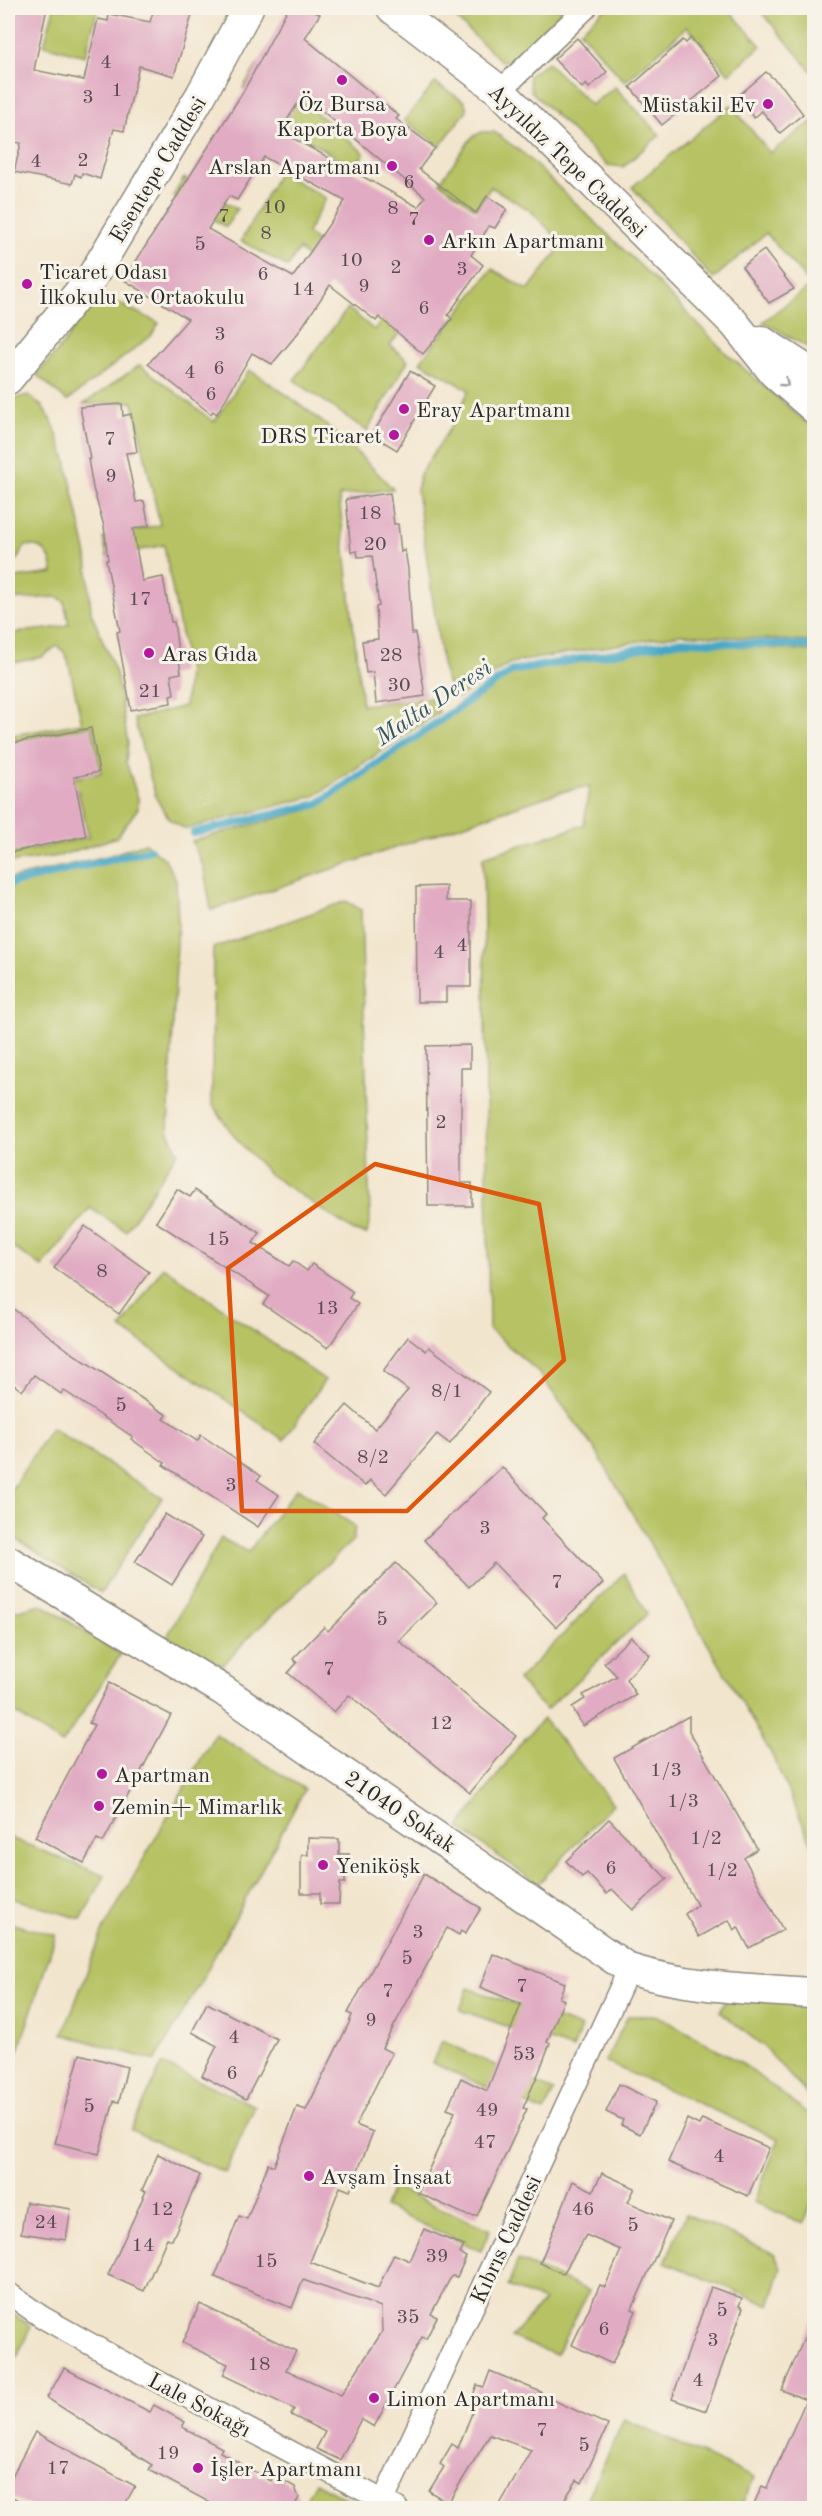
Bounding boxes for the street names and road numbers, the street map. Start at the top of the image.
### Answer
street label: Ayyıldız Tepe Caddesi [483,80,650,243]
street label: Esentepe Caddesi [106,93,211,247]
street label: 21040 Sokak [341,1768,459,1858]
street label: Kıbrıs Caddesi [468,2172,546,2307]
street label: Lale Sokağı [144,2370,254,2442]

